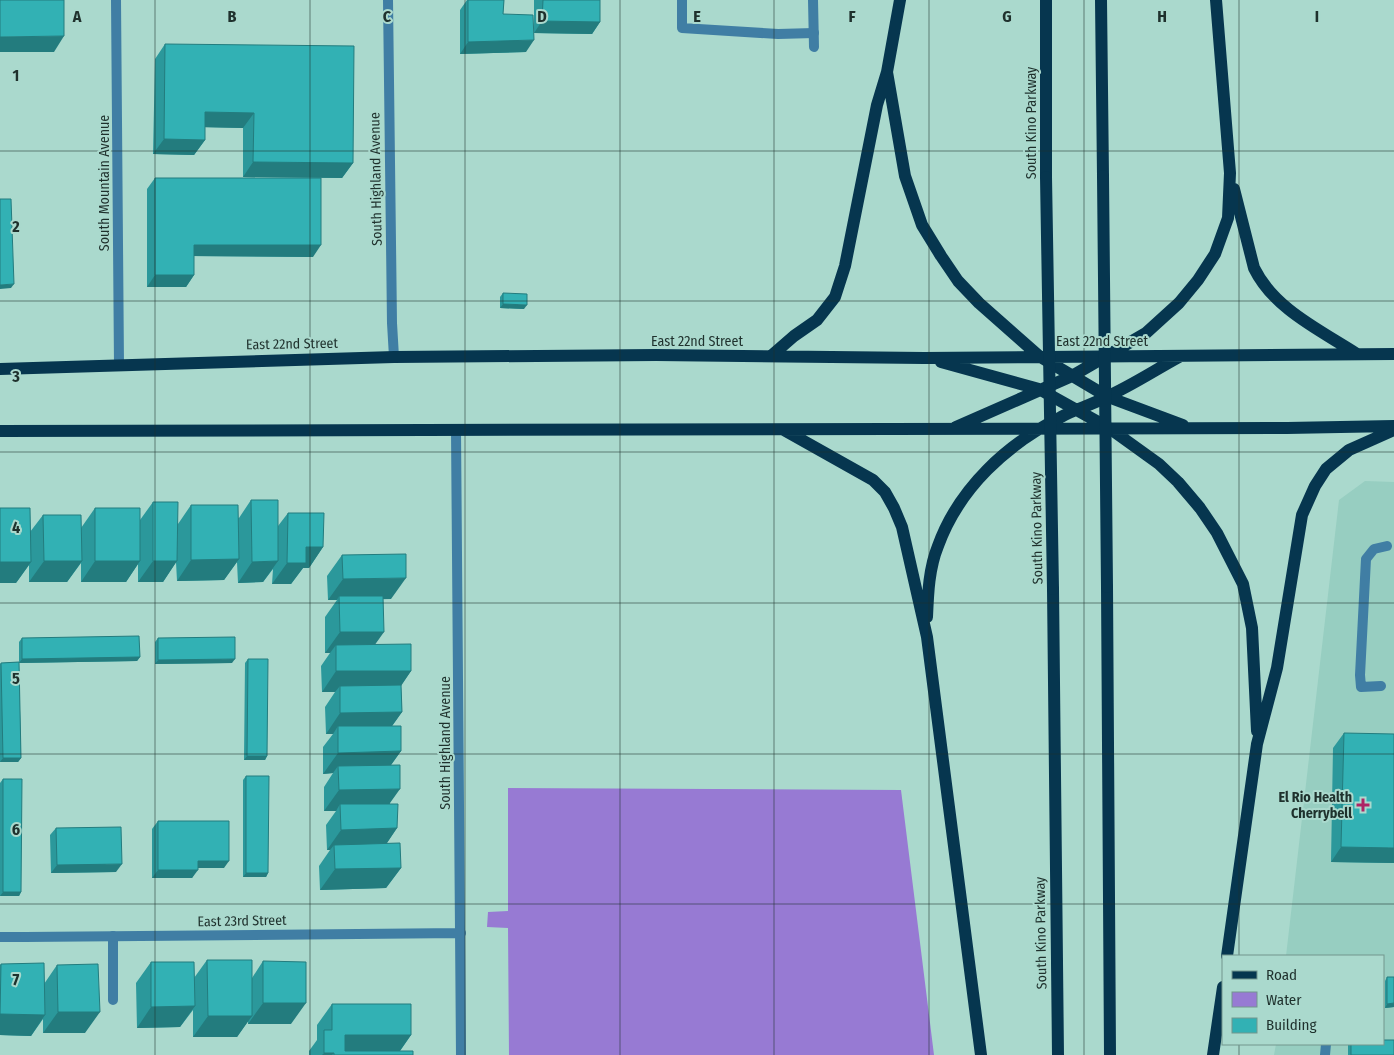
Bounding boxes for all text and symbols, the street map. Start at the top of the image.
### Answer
text: A [72,7,82,26]
text: B [228,7,237,26]
text: C [383,7,392,26]
text: D [537,7,547,26]
text: E [693,7,701,26]
text: F [848,7,856,26]
text: G [1002,7,1012,26]
text: H [1157,7,1167,26]
text: I [1315,7,1319,26]
text: 1 [13,66,19,85]
street label: South Kino Parkway [1023,66,1040,179]
street label: South Highland Avenue [366,112,386,246]
street label: South Mountain Avenue [96,115,113,251]
text: 2 [11,217,20,236]
street label: East 22nd Street [651,333,743,350]
street label: East 22nd Street [1056,333,1148,350]
street label: East 22nd Street [246,335,339,353]
text: 3 [11,367,20,386]
street label: South Kino Parkway [1028,471,1046,584]
text: 4 [12,518,20,537]
text: 5 [12,669,20,688]
street label: South Highland Avenue [437,676,454,810]
place label: El Rio Health Cherrybell [1279,789,1352,822]
marker: El Rio Health Cherrybell [1356,798,1370,812]
text: 6 [12,820,20,839]
street label: South Kino Parkway [1032,876,1050,989]
street label: East 23rd Street [197,912,287,930]
legend [1222,955,1384,1045]
text: Road [1266,966,1297,984]
text: 7 [13,970,20,989]
text: Water [1266,991,1302,1009]
text: Building [1266,1016,1317,1034]

